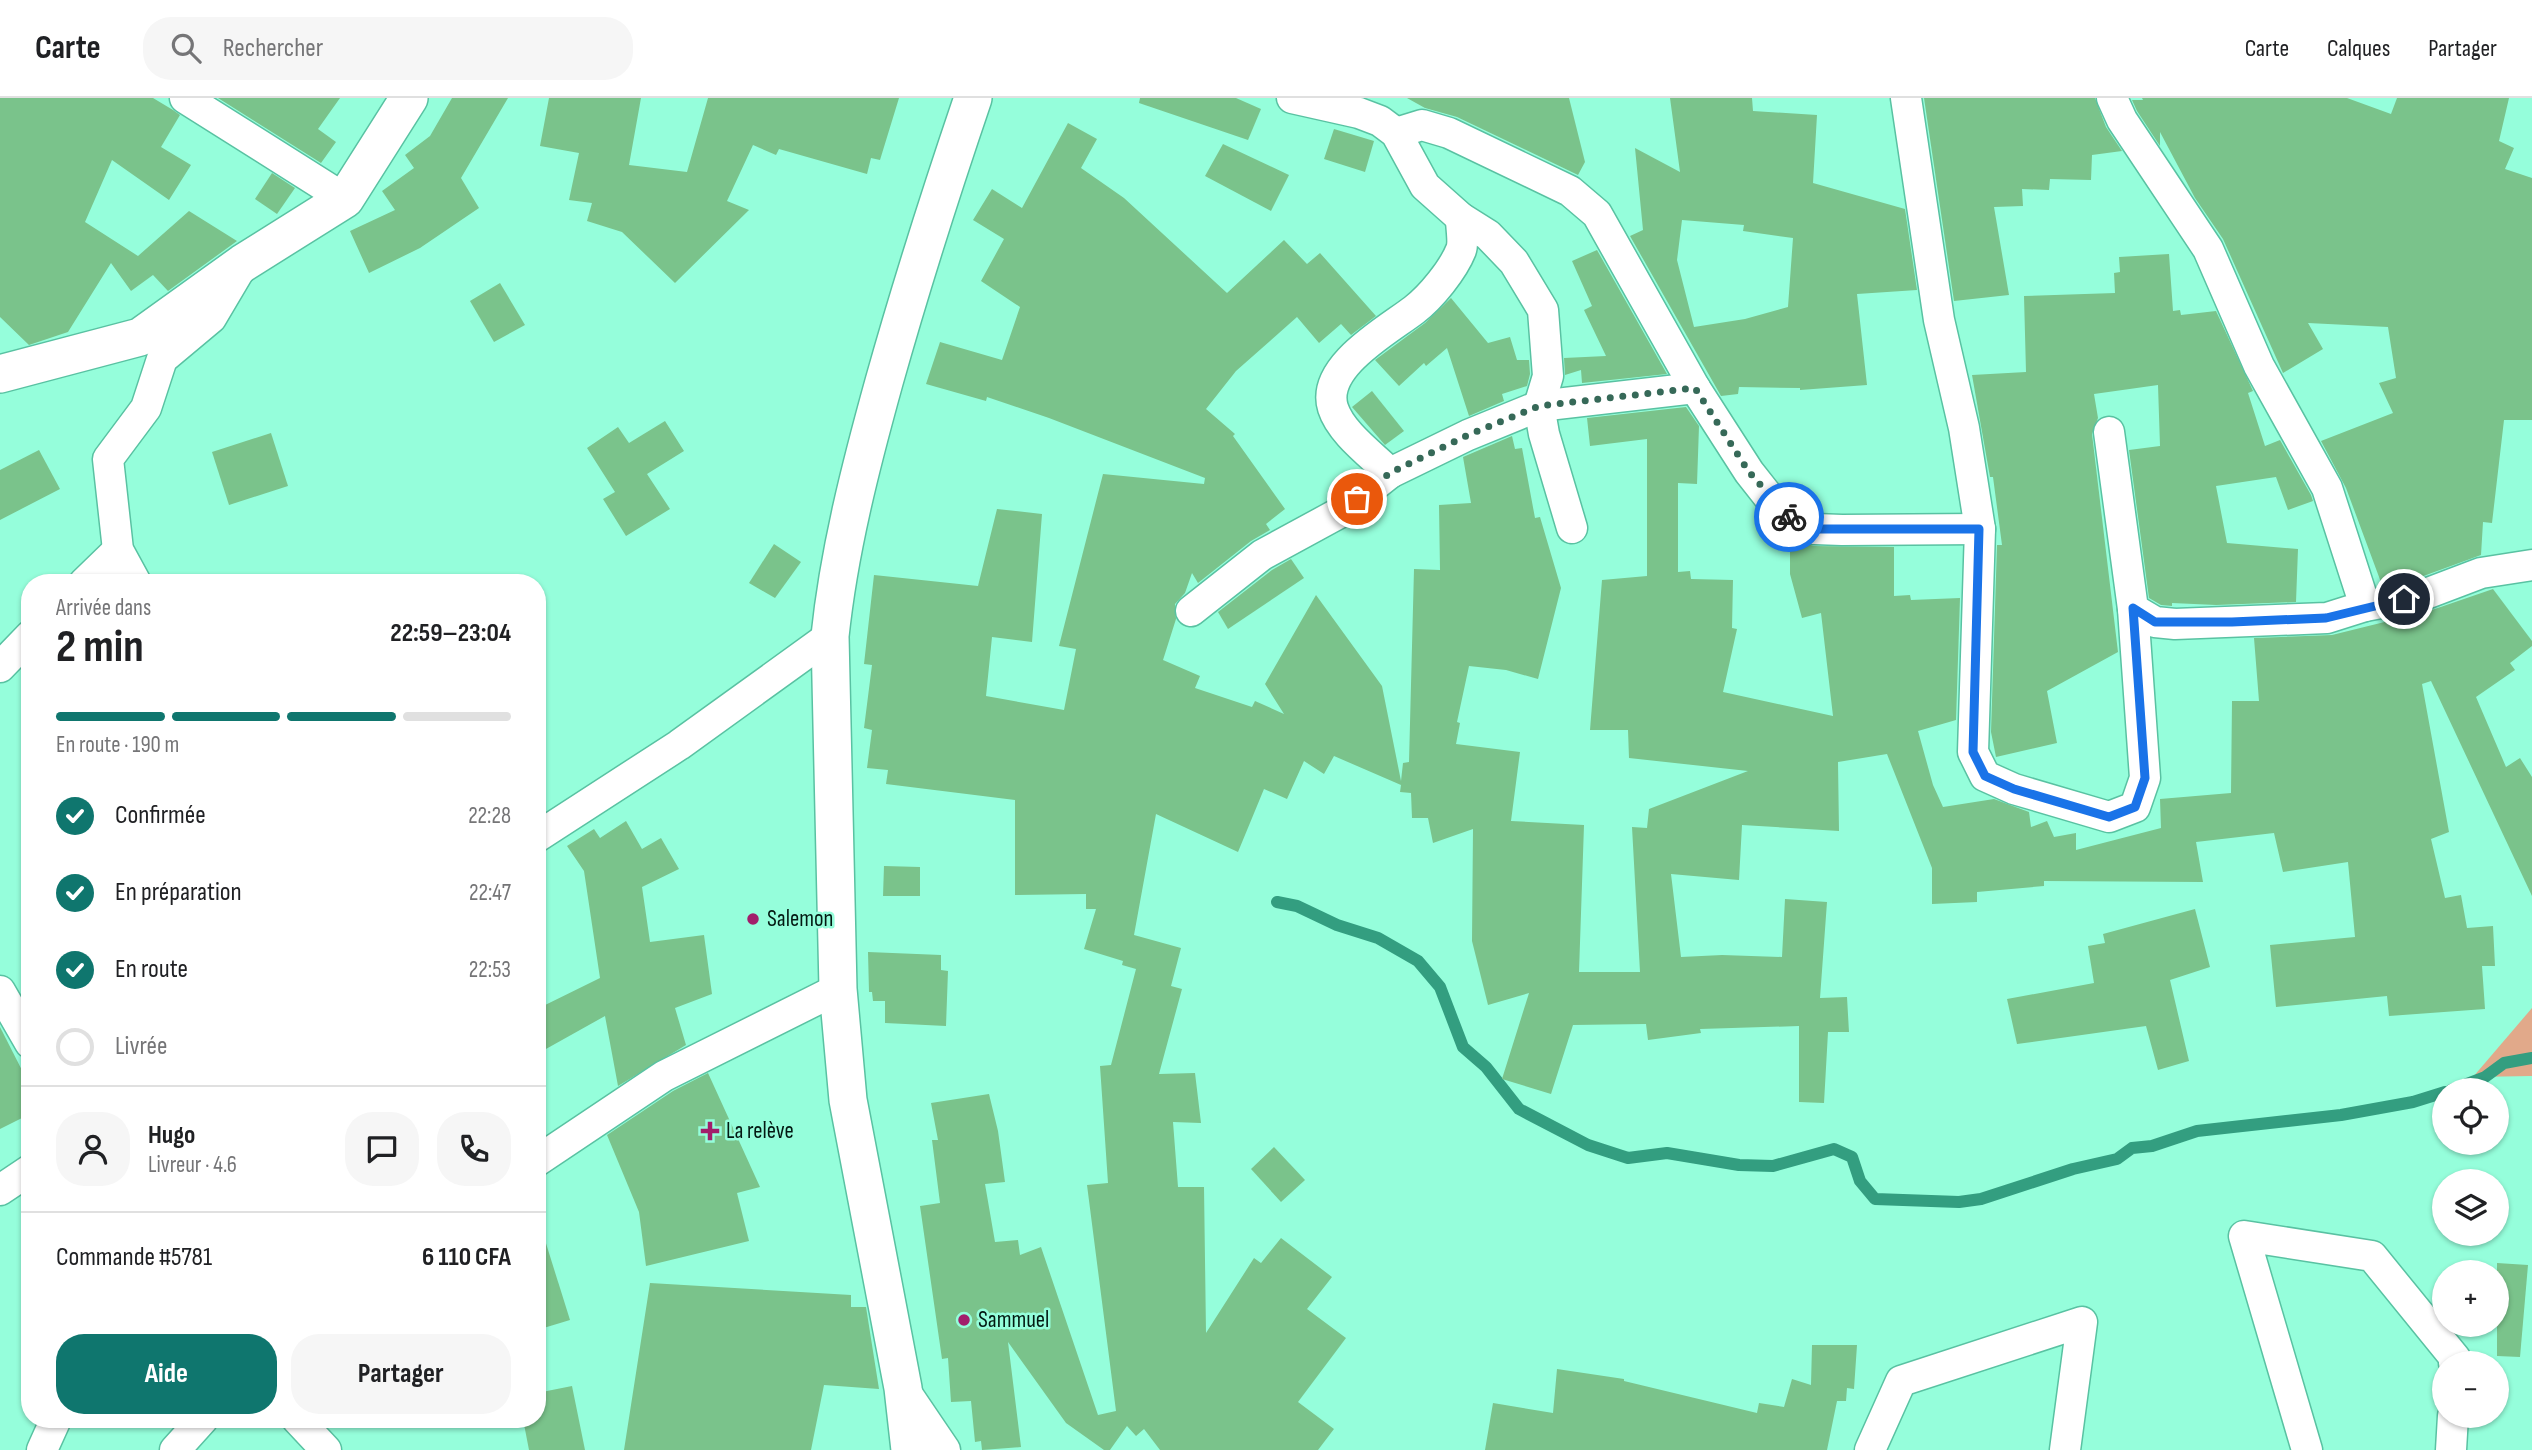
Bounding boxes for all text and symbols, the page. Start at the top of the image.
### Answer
search box [143,17,633,80]
text: Carte [35,28,101,68]
icon: search [167,29,205,67]
text: Rechercher [223,33,323,64]
text: Carte [2245,34,2289,63]
text: Calques [2327,34,2390,63]
text: Partager [2428,34,2497,63]
pin [1327,469,1387,529]
icon: bag [1338,480,1376,518]
courier [1754,482,1824,552]
icon: bike [1770,498,1808,536]
pin [2374,569,2434,629]
icon: home [2385,580,2423,618]
text: Arrivée dans [56,594,151,622]
text: 22:59–23:04 [390,618,511,649]
text: 2 min [56,620,144,675]
text: En route · 190 m [56,731,179,759]
icon: check [56,797,94,835]
text: Confirmée [115,800,206,831]
text: 22:28 [468,802,511,830]
icon: check [56,874,94,912]
text: En préparation [115,877,242,908]
text: 22:47 [469,879,511,907]
place label: Salemon [767,905,833,933]
marker: Salemon [745,911,761,927]
icon: check [56,951,94,989]
text: En route [115,954,188,985]
text: 22:53 [469,956,511,984]
text: Livrée [115,1031,167,1062]
map controls [2432,1078,2509,1428]
button: locate [2432,1078,2509,1155]
button: person [56,1112,130,1186]
button: chat [345,1112,419,1186]
button: phone [437,1112,511,1186]
place label: La relève [726,1117,794,1145]
text: Hugo [148,1120,195,1151]
marker: La relève [700,1121,720,1141]
text: Livreur · 4.6 [148,1151,237,1179]
button: layers [2432,1169,2509,1246]
text: Commande #5781 [56,1242,212,1273]
text: 6 110 CFA [422,1242,511,1273]
button: + [2432,1260,2509,1337]
place label: Sammuel [978,1306,1049,1334]
marker: Sammuel [956,1312,972,1328]
button: Aide [56,1334,277,1414]
button: Partager [291,1334,511,1414]
button: − [2432,1351,2509,1428]

